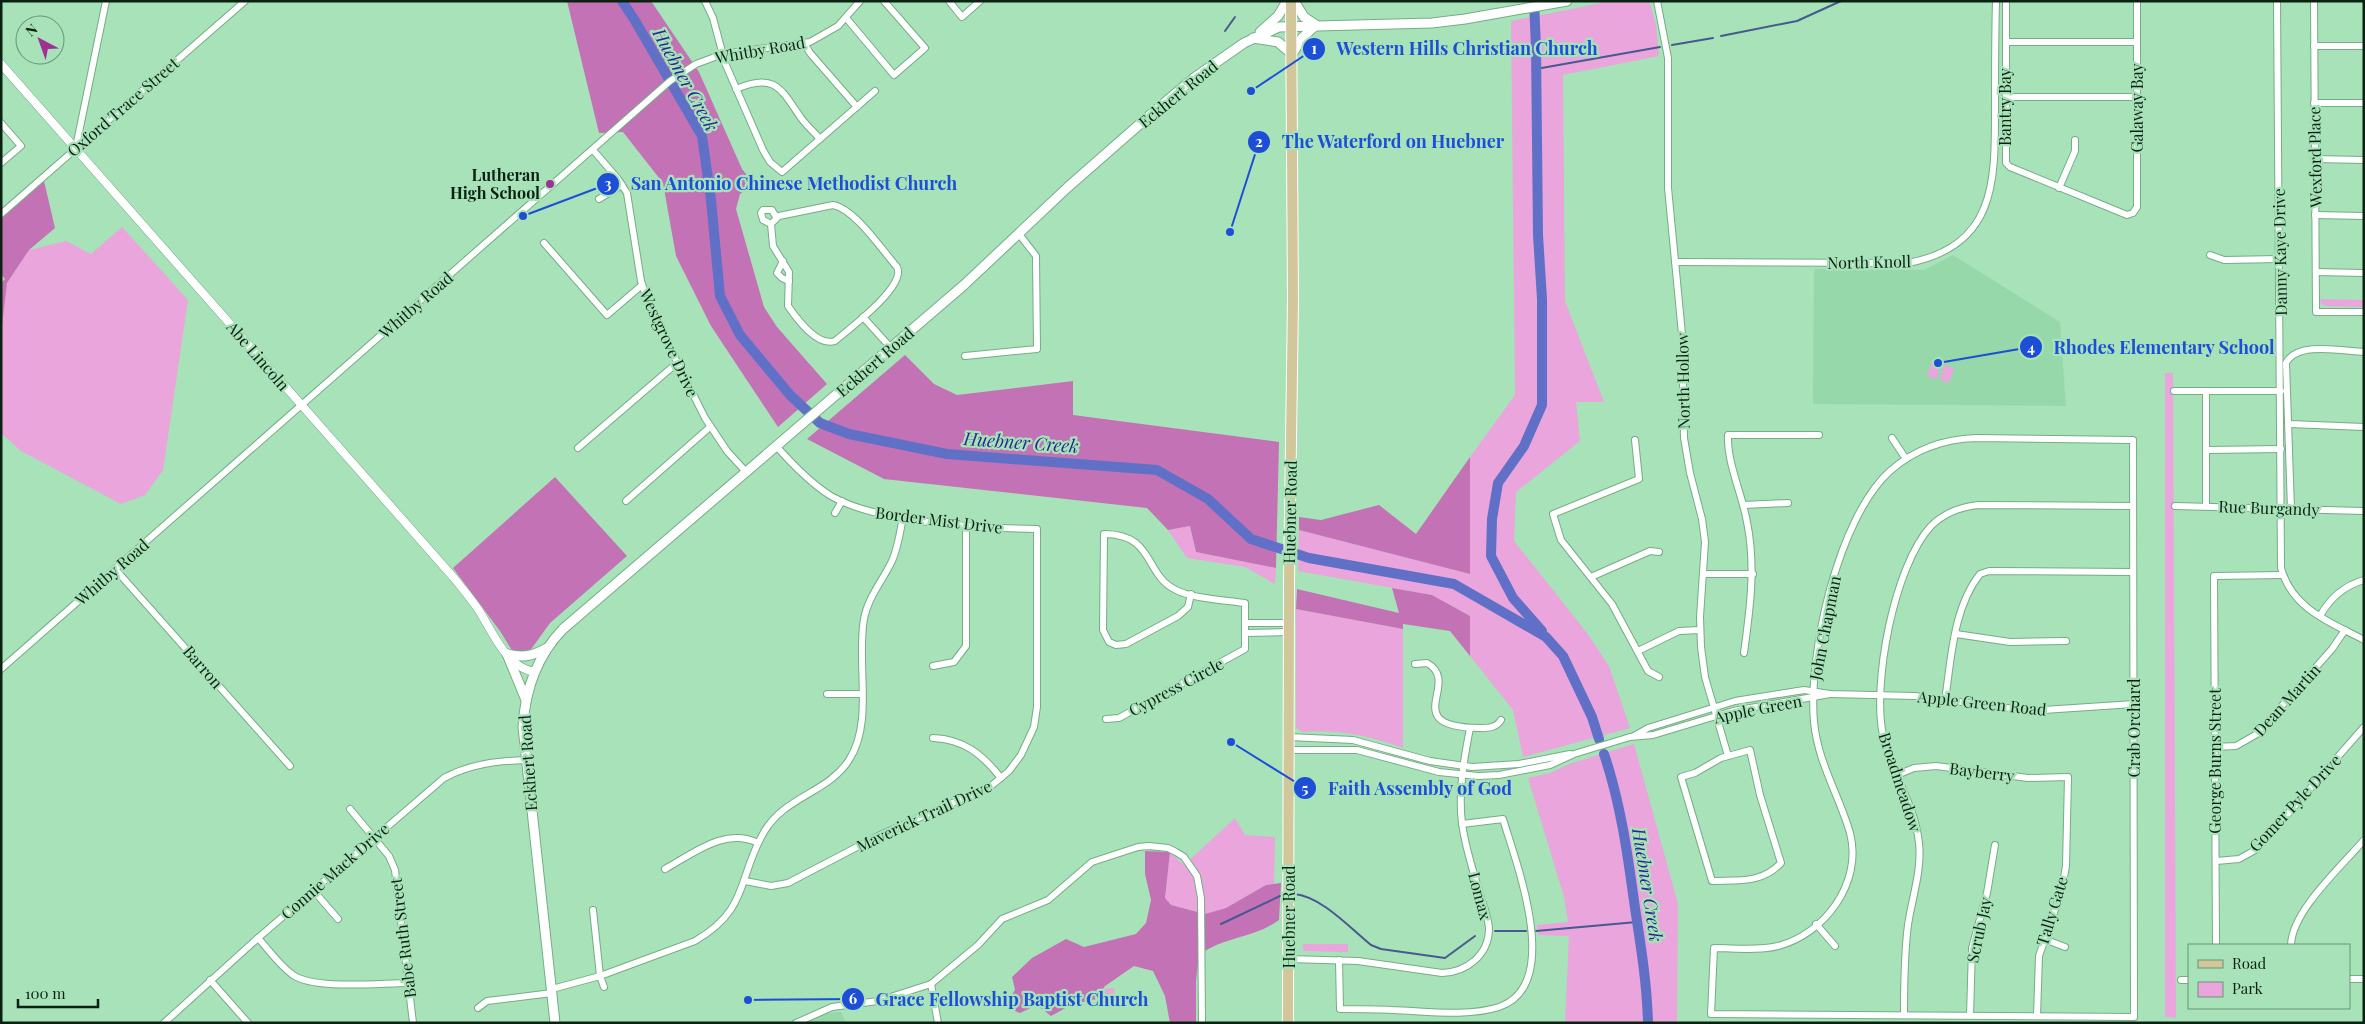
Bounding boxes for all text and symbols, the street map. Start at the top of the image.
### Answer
north arrow [15,15,65,65]
text: N [21,19,41,40]
water label: Huebner Creek [647,23,724,136]
street label: Whitby Road [712,31,807,68]
callout: Western Hills Christian Church [1301,32,1608,65]
text: Western Hills Christian Church [1335,36,1598,60]
text: 1 [1311,38,1317,58]
street label: Oxford Trace Street [62,52,183,161]
street label: Eckhert Road [1134,55,1222,132]
street label: Galaway Bay [2126,63,2147,153]
street label: Bantry Bay [1994,68,2015,146]
street label: Wexford Place [2303,106,2326,209]
callout: The Waterford on Huebner [1247,125,1515,158]
text: The Waterford on Huebner [1282,129,1505,153]
text: 2 [1255,131,1263,151]
place label: Lutheran High School [450,164,540,203]
callout: San Antonio Chinese Methodist Church [596,167,968,200]
text: San Antonio Chinese Methodist Church [631,171,957,195]
text: 3 [604,173,612,193]
marker: Lutheran High School [544,178,556,190]
street label: Danny Kaye Drive [2268,188,2291,316]
street label: North Knoll [1827,250,1911,273]
street label: Whitby Road [374,267,457,343]
street label: Westgrove Drive [635,285,704,400]
street label: Abe Lincoln [222,316,295,395]
street label: Eckhert Road [831,322,918,401]
callout: Rhodes Elementary School [2018,331,2285,364]
street label: North Hollow [1671,332,1694,429]
text: Rhodes Elementary School [2053,335,2275,359]
text: 4 [2027,337,2035,357]
water label: Huebner Creek [962,426,1079,458]
street label: Huebner Road [1278,460,1301,564]
street label: Rue Burgandy [2218,495,2320,520]
street label: Border Mist Drive [874,501,1004,538]
street label: Whitby Road [70,534,153,610]
street label: John Chapman [1804,573,1845,683]
street label: Barron [179,641,228,693]
street label: Cypress Circle [1125,653,1227,720]
street label: Dean Martin [2249,659,2325,740]
street label: Crab Orchard [2123,679,2144,778]
street label: Apple Green Road [1916,685,2047,720]
street label: George Burns Street [2204,688,2225,834]
street label: Apple Green [1711,690,1804,727]
street label: Eckhert Road [514,714,541,812]
street label: Broadmeadow [1875,729,1927,835]
street label: Gomer Pyle Drive [2244,750,2345,856]
street label: Bayberry [1948,757,2016,786]
callout: Faith Assembly of God [1292,772,1522,805]
street label: Maverick Trail Drive [853,775,995,856]
text: Faith Assembly of God [1328,776,1512,800]
text: 5 [1302,778,1309,798]
street label: Connie Mack Drive [276,818,393,923]
water label: Huebner Creek [1627,825,1669,943]
street label: Huebner Road [1278,865,1299,969]
street label: Lomax [1464,870,1497,923]
street label: Tally Gate [2031,874,2072,948]
street label: Babe Ruth Street [385,877,420,999]
street label: Scrub Jay [1961,895,1996,965]
legend [2188,944,2350,1009]
text: Road [2232,953,2266,973]
scale bar [18,976,98,1008]
text: Park [2232,978,2264,998]
text: 100 m [25,983,66,1003]
callout: Grace Fellowship Baptist Church [840,983,1158,1016]
text: Grace Fellowship Baptist Church [876,987,1149,1011]
text: 6 [849,988,857,1008]

